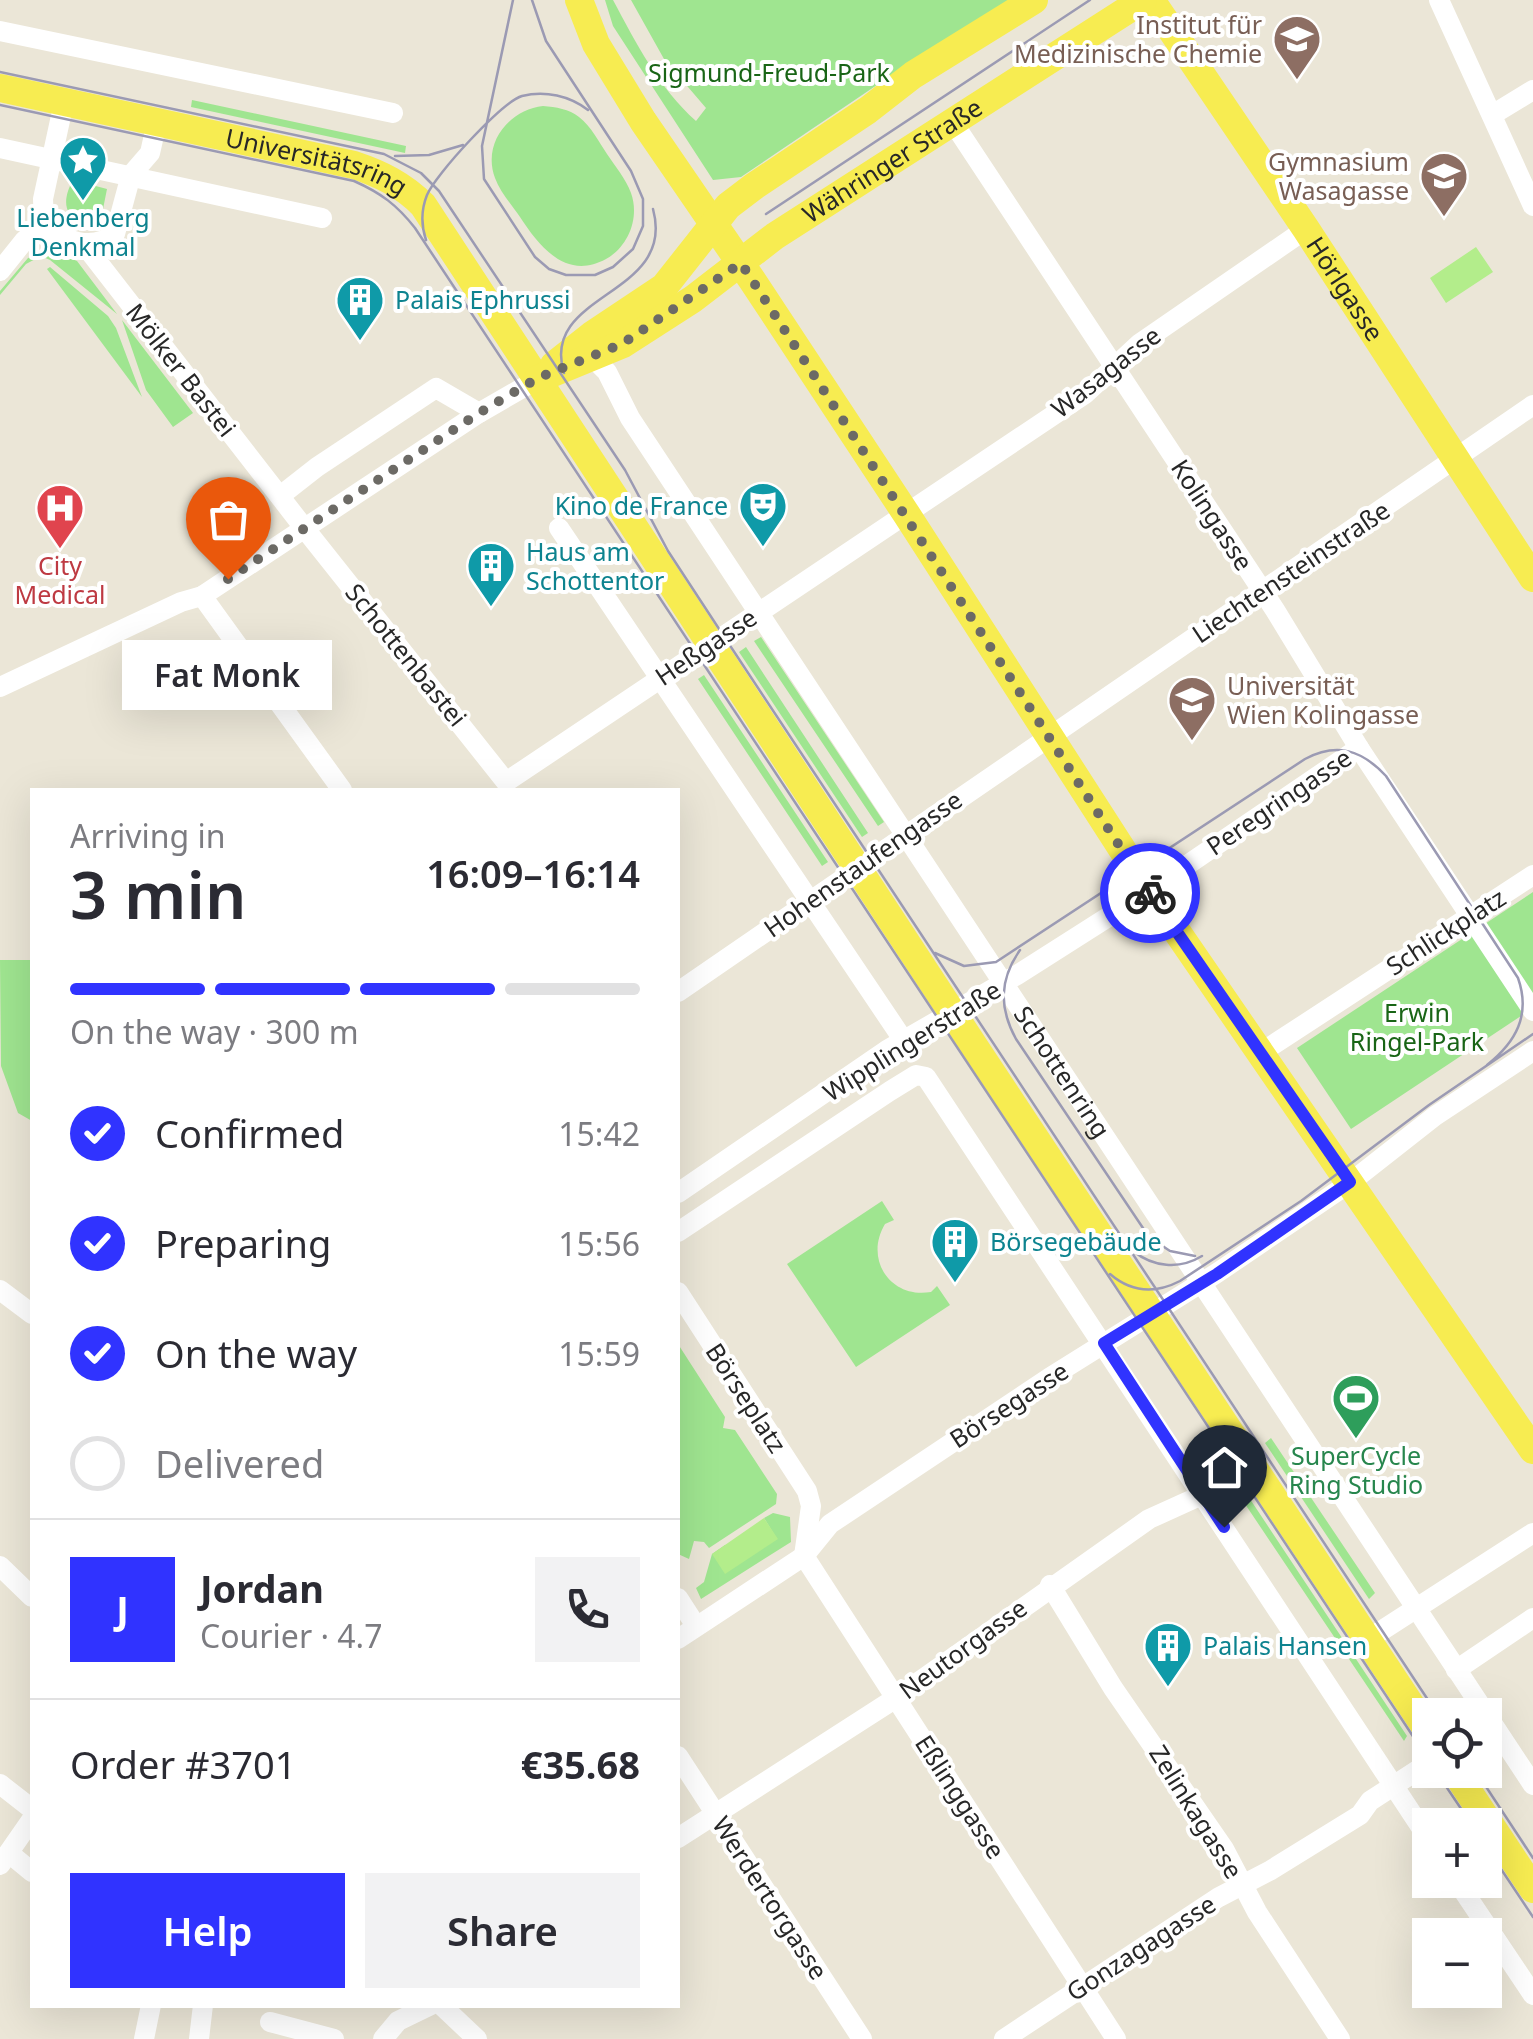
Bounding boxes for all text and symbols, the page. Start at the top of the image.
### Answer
place label: Institut für Medizinische Chemie [1014,7,1262,70]
school or university icon: Institut für Medizinische Chemie [1271,13,1323,81]
park label: Sigmund-Freud-Park [648,55,891,89]
street label: Währinger Straße [795,90,988,230]
street label: Universitätsring [223,120,414,203]
place icon: Liebenberg Denkmal [57,134,109,202]
place label: Gymnasium Wasagasse [1268,144,1409,207]
school or university icon: Gymnasium Wasagasse [1418,150,1470,218]
place label: Liebenberg Denkmal [16,200,150,263]
street label: Hörlgasse [1299,230,1392,347]
building icon: Palais Ephrussi [334,274,386,342]
place label: Palais Ephrussi [395,282,570,316]
street label: Mölker Bastei [119,296,245,443]
street label: Wasagasse [1044,318,1167,425]
street label: Kolingasse [1164,452,1262,577]
pin [186,477,271,580]
theatre icon: Kino de France [737,480,789,548]
hospital icon: City Medical [34,482,86,550]
place label: Kino de France [555,488,728,522]
icon: bag [201,492,256,547]
street label: Liechtensteinstraße [1185,492,1396,650]
place label: Haus am Schottentor [526,534,664,597]
building icon: Haus am Schottentor [465,540,517,608]
place label: City Medical [14,548,106,611]
street label: Schottenbastei [339,576,475,733]
street label: Heßgasse [648,600,763,693]
callout: Fat Monk [123,639,333,709]
text: Fat Monk [154,653,300,696]
place label: Universität Wien Kolingasse [1227,668,1419,731]
school or university icon: Universität Wien Kolingasse [1166,674,1218,742]
street label: Peregringasse [1199,740,1358,862]
street label: Hohenstaufengasse [757,782,968,944]
text: Arriving in [70,814,225,857]
courier [1100,843,1200,943]
text: 16:09–16:14 [426,847,640,899]
text: 3 min [70,850,246,938]
icon: bike [1123,866,1178,921]
street label: Schlickplatz [1379,880,1512,982]
street label: Wipplingerstraße [816,972,1007,1108]
park label: Erwin Ringel-Park [1350,995,1485,1058]
street label: Schottenring [1007,999,1119,1144]
text: On the way · 300 m [70,1010,359,1053]
icon: check [70,1106,125,1161]
text: Confirmed [155,1107,344,1159]
text: 15:42 [558,1112,640,1155]
icon: check [70,1216,125,1271]
building icon: Börsegebäude [929,1216,981,1284]
text: Preparing [155,1217,331,1269]
text: 15:56 [558,1222,640,1265]
place label: Börsegebäude [990,1224,1162,1258]
icon: check [70,1326,125,1381]
text: On the way [155,1327,357,1379]
text: 15:59 [558,1332,640,1375]
street label: Börseplatz [699,1336,795,1459]
street label: Börsegasse [942,1353,1074,1455]
sports icon: SuperCycle Ring Studio [1330,1372,1382,1440]
pin [1182,1425,1267,1528]
text: Delivered [155,1437,324,1489]
place label: SuperCycle Ring Studio [1289,1438,1423,1501]
icon: home [1197,1440,1252,1495]
button: phone [535,1557,640,1662]
text: Jordan [200,1562,324,1614]
text: J [116,1583,129,1635]
street label: Neutorgasse [892,1590,1033,1706]
text: Courier · 4.7 [200,1614,383,1657]
building icon: Palais Hansen [1142,1620,1194,1688]
place label: Palais Hansen [1203,1628,1367,1662]
map controls [1412,1698,1502,2008]
button: locate [1412,1698,1502,1788]
street label: Eßlinggasse [908,1728,1013,1865]
text: Order #3701 [70,1738,296,1790]
text: €35.68 [521,1738,640,1790]
street label: Zelinkagasse [1142,1738,1251,1885]
button: + [1412,1808,1502,1898]
street label: Werdertorgasse [705,1809,836,1986]
button: Help [70,1873,345,1988]
button: Share [365,1873,640,1988]
street label: Gonzagagasse [1059,1886,1222,2008]
button: − [1412,1918,1502,2008]

